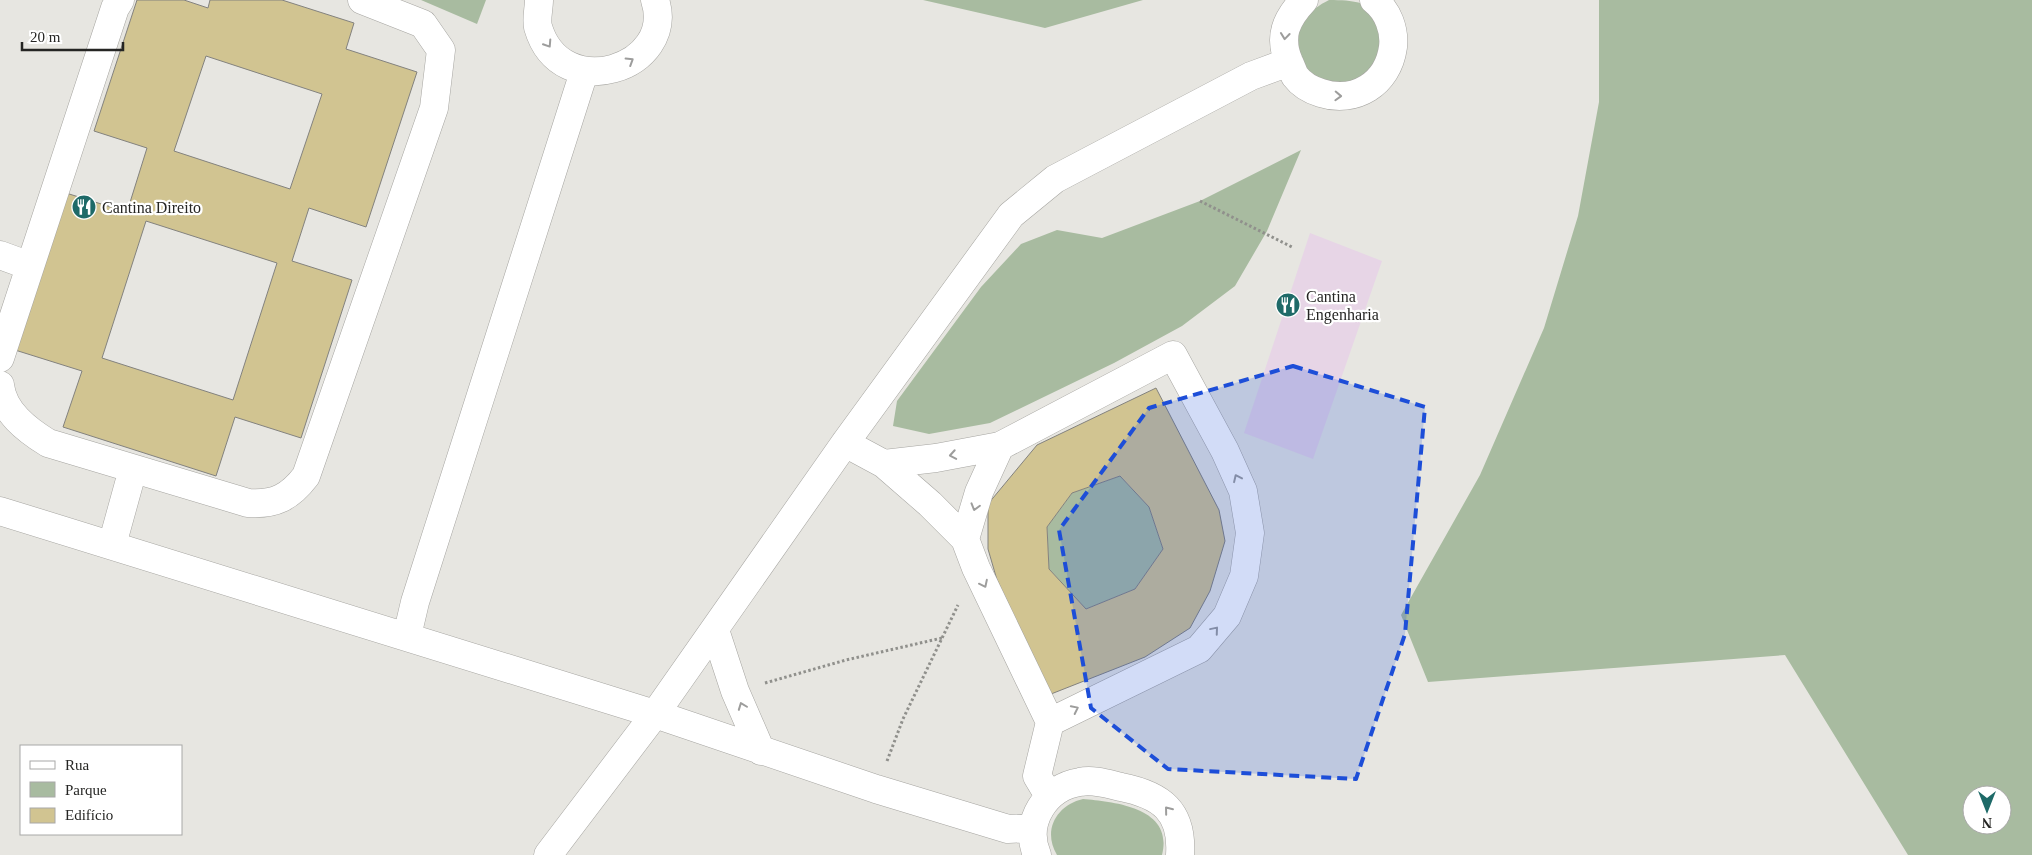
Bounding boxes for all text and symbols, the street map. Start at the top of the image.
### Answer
scale bar [22,20,124,52]
text: 20 m [30,29,61,45]
one-way arrow [1280,33,1291,41]
one-way arrow [541,39,551,48]
one-way arrow [625,57,634,67]
one-way arrow [1334,90,1342,101]
restaurant icon: Cantina Direito [71,194,97,220]
place label: Cantina Direito [102,199,201,216]
place label: Cantina Engenharia [1306,288,1379,324]
restaurant icon: Cantina Engenharia [1275,292,1301,318]
one-way arrow [948,449,957,460]
one-way arrow [1233,474,1243,483]
one-way arrow [970,503,980,511]
one-way arrow [978,579,988,588]
one-way arrow [1209,627,1218,636]
one-way arrow [737,702,748,711]
one-way arrow [1070,705,1079,716]
legend [20,745,182,835]
text: Rua [65,757,90,773]
text: Parque [65,782,107,798]
north arrow [1962,785,2012,835]
one-way arrow [1165,806,1174,815]
text: Edifício [65,807,113,823]
text: N [1982,815,1992,830]

